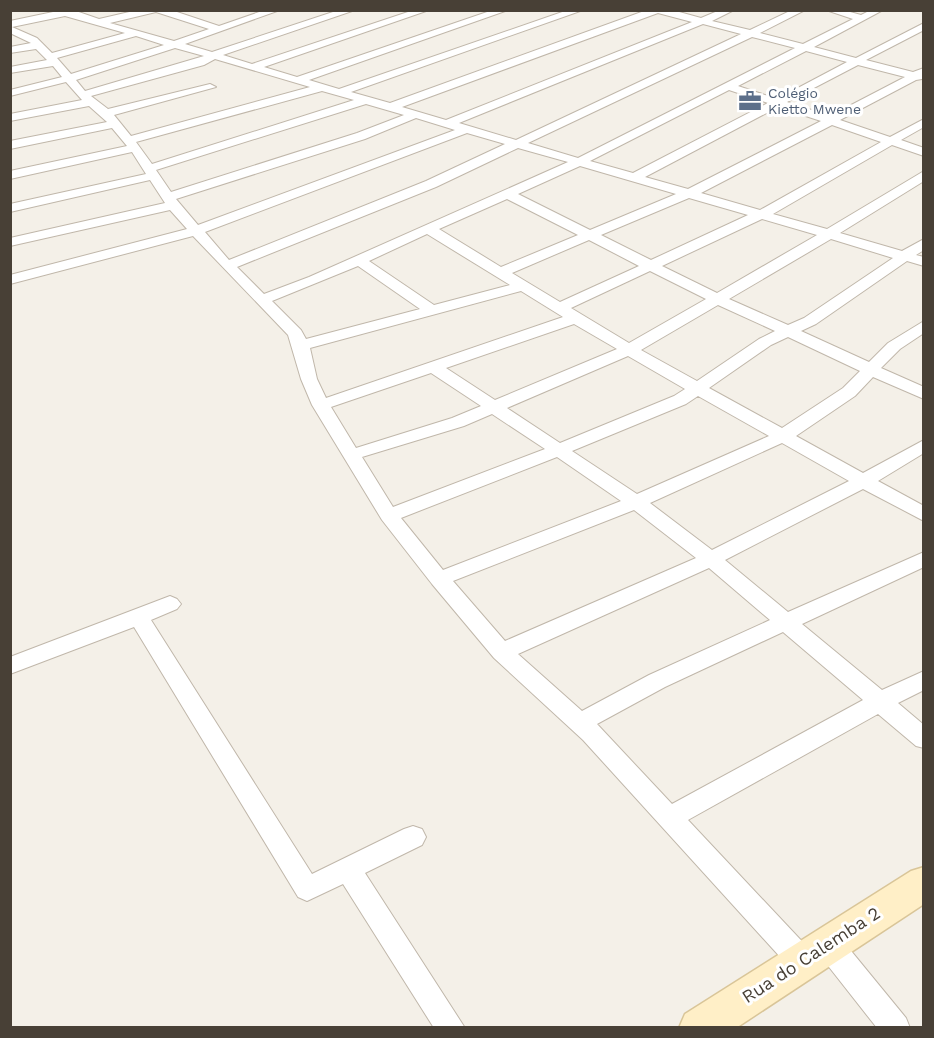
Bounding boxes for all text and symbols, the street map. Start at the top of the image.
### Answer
place label: Colégio Kietto Mwene [768,85,861,117]
office icon: Colégio Kietto Mwene [737,88,763,114]
street label: Rua do Calemba 2 [738,902,884,1007]

